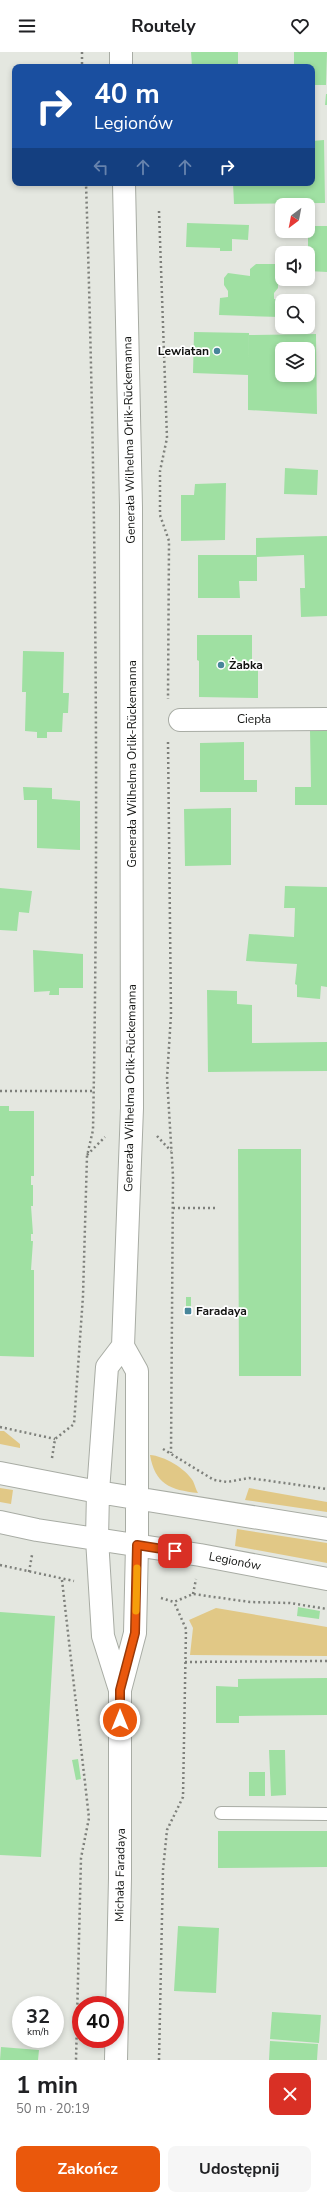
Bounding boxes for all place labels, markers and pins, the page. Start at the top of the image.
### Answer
place label: Lewiatan [158,343,209,359]
marker: Lewiatan [212,346,222,356]
place label: Żabka [229,657,263,673]
marker: Żabka [216,660,226,670]
place label: Faradaya [196,1303,247,1319]
marker: Faradaya [183,1306,193,1316]
pin [158,1534,192,1568]

